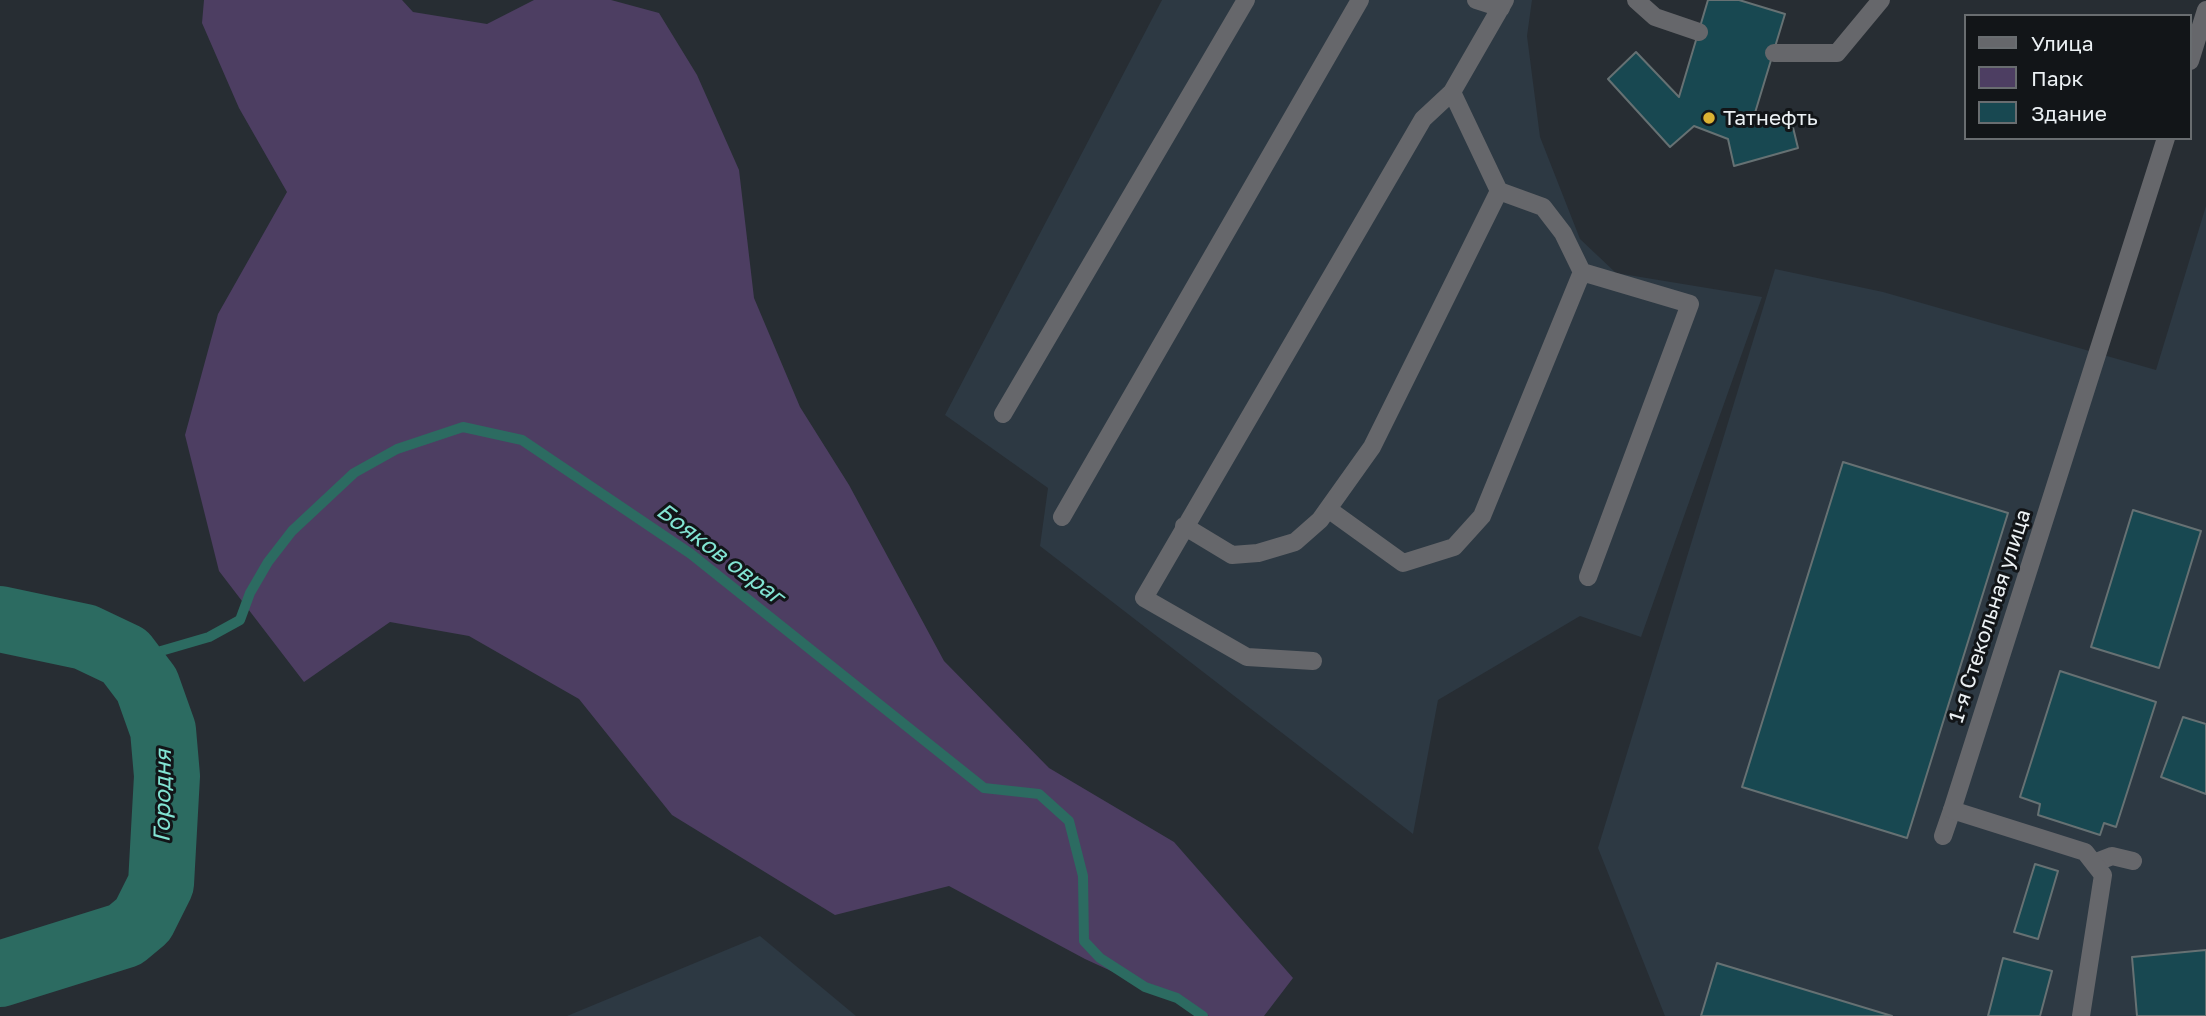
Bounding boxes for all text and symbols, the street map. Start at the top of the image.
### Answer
legend [1965,14,2192,140]
text: Улица [2031,30,2094,56]
text: Парк [2031,65,2084,91]
text: Здание [2031,100,2107,126]
place label: Татнефть [1723,105,1818,131]
marker: Татнефть [1701,110,1717,126]
water label: Бояков овраг [651,497,789,611]
street label: 1-я Стекольная улица [1944,506,2036,726]
water label: Городня [148,749,178,843]

